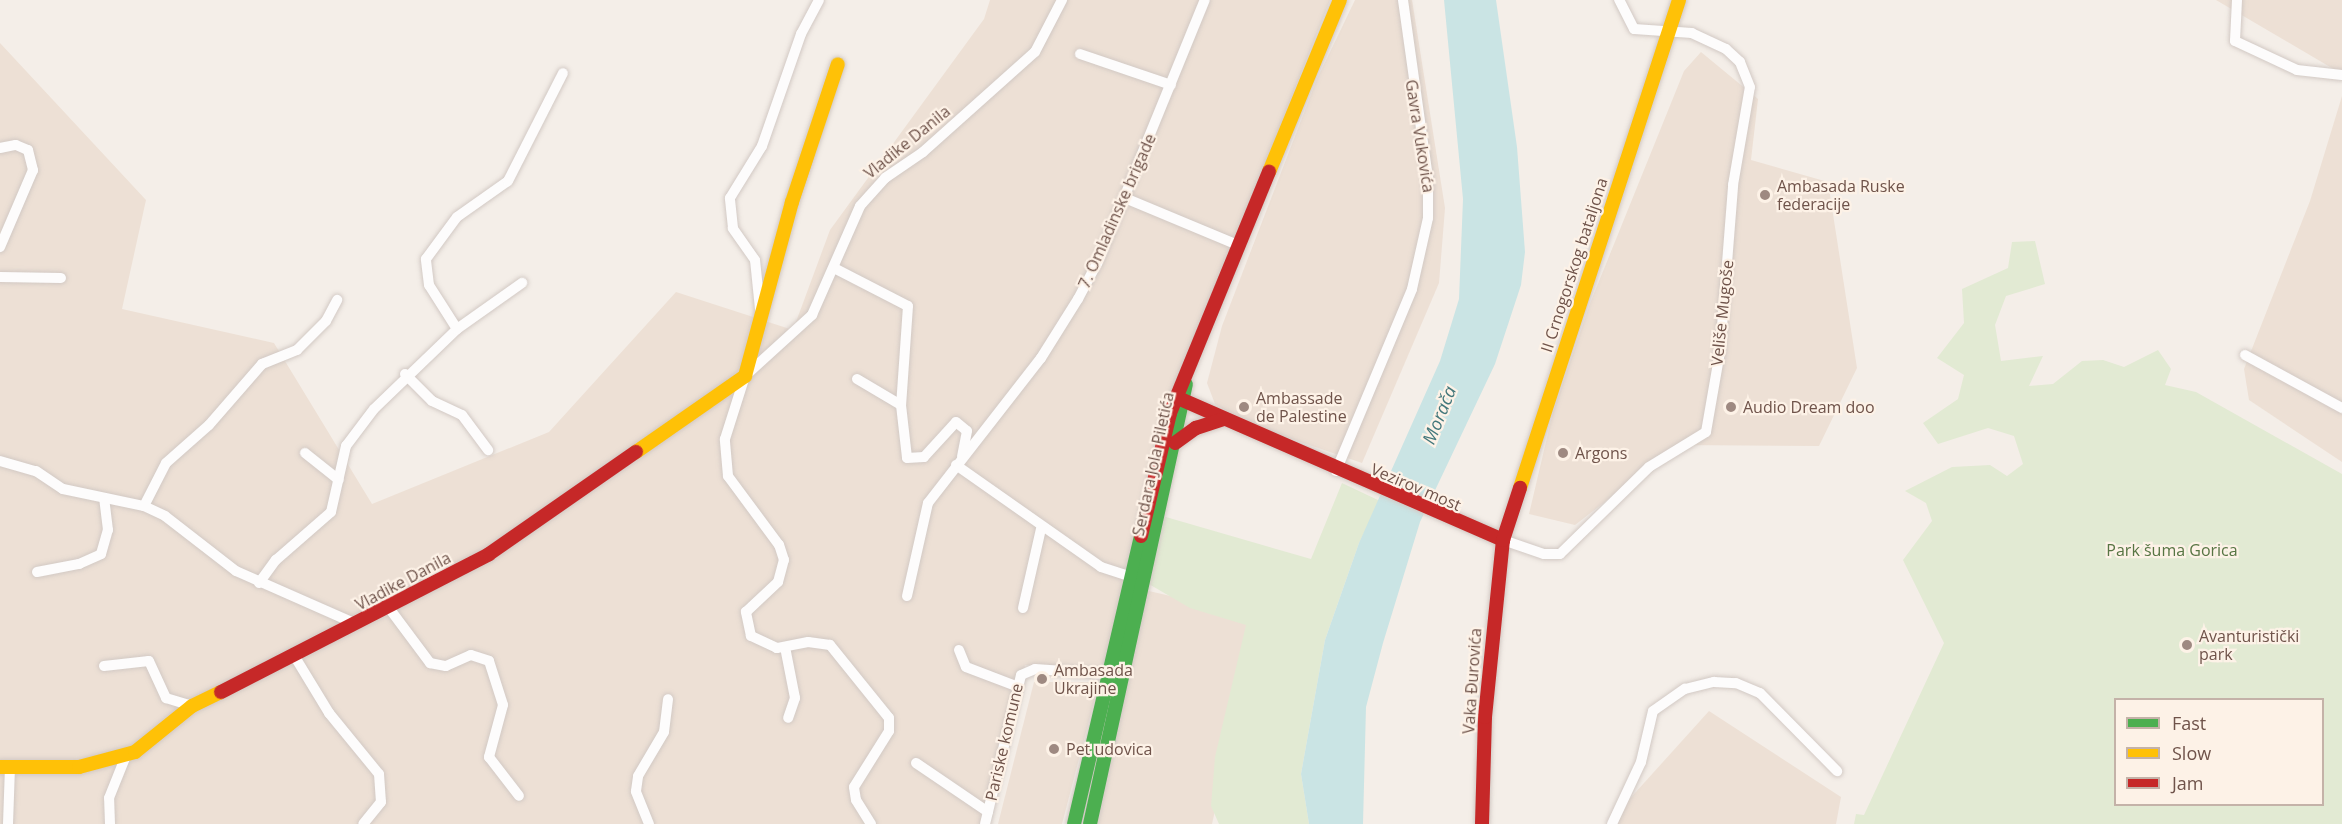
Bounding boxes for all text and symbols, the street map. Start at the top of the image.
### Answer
street label: Gavra Vukovića [1402,78,1438,194]
street label: Vladike Danila [860,101,954,183]
street label: 7. Omladinske brigade [1074,131,1160,291]
street label: II Crnogorskog bataljona [1537,175,1611,355]
place label: Ambasada Ruske federacije [1777,176,1905,214]
marker: Ambasada Ruske federacije [1758,188,1772,202]
street label: Veliše Mugoše [1707,259,1737,367]
water label: Morača [1418,383,1460,447]
place label: Ambassade de Palestine [1256,388,1347,426]
street label: Serdara Jola Piletića [1128,390,1178,538]
place label: Audio Dream doo [1743,397,1875,417]
marker: Ambassade de Palestine [1237,400,1251,414]
marker: Audio Dream doo [1724,400,1738,414]
place label: Argons [1575,443,1627,463]
marker: Argons [1556,446,1570,460]
street label: Vezirov most [1368,459,1464,515]
park label: Park šuma Gorica [2106,540,2238,560]
street label: Vladike Danila [352,548,454,614]
place label: Avanturistički park [2199,626,2299,664]
street label: Vaka Đurovića [1459,627,1485,735]
marker: Avanturistički park [2180,638,2194,652]
place label: Ambasada Ukrajine [1054,660,1133,698]
marker: Ambasada Ukrajine [1035,672,1049,686]
street label: Pariske komune [981,682,1027,802]
legend [2114,698,2324,806]
text: Fast [2172,711,2206,735]
place label: Pet udovica [1066,739,1152,759]
text: Slow [2172,741,2211,765]
marker: Pet udovica [1047,742,1061,756]
text: Jam [2172,771,2204,795]

